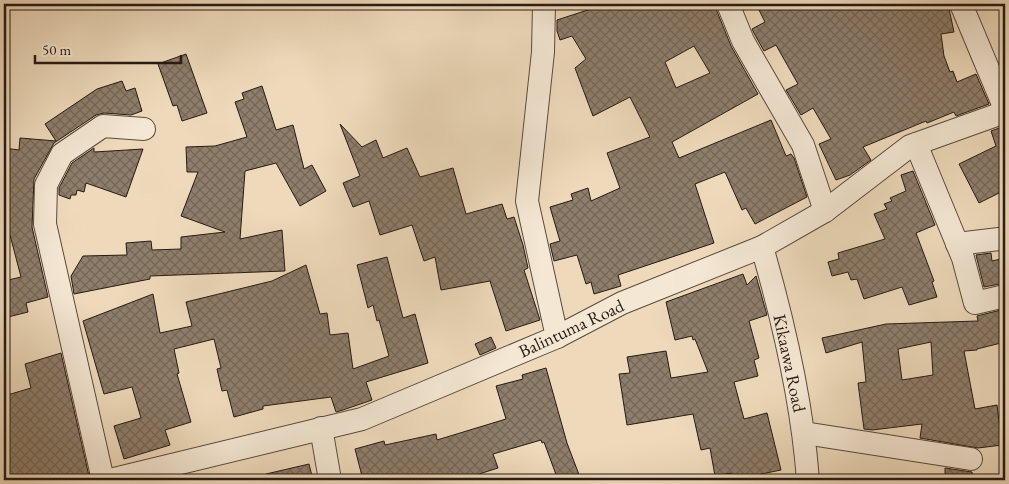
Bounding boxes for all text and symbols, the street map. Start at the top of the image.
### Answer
scale bar [35,32,181,64]
text: 50 m [42,40,71,59]
street label: Balintuma Road [515,293,628,362]
street label: Kikaawa Road [768,312,812,415]

